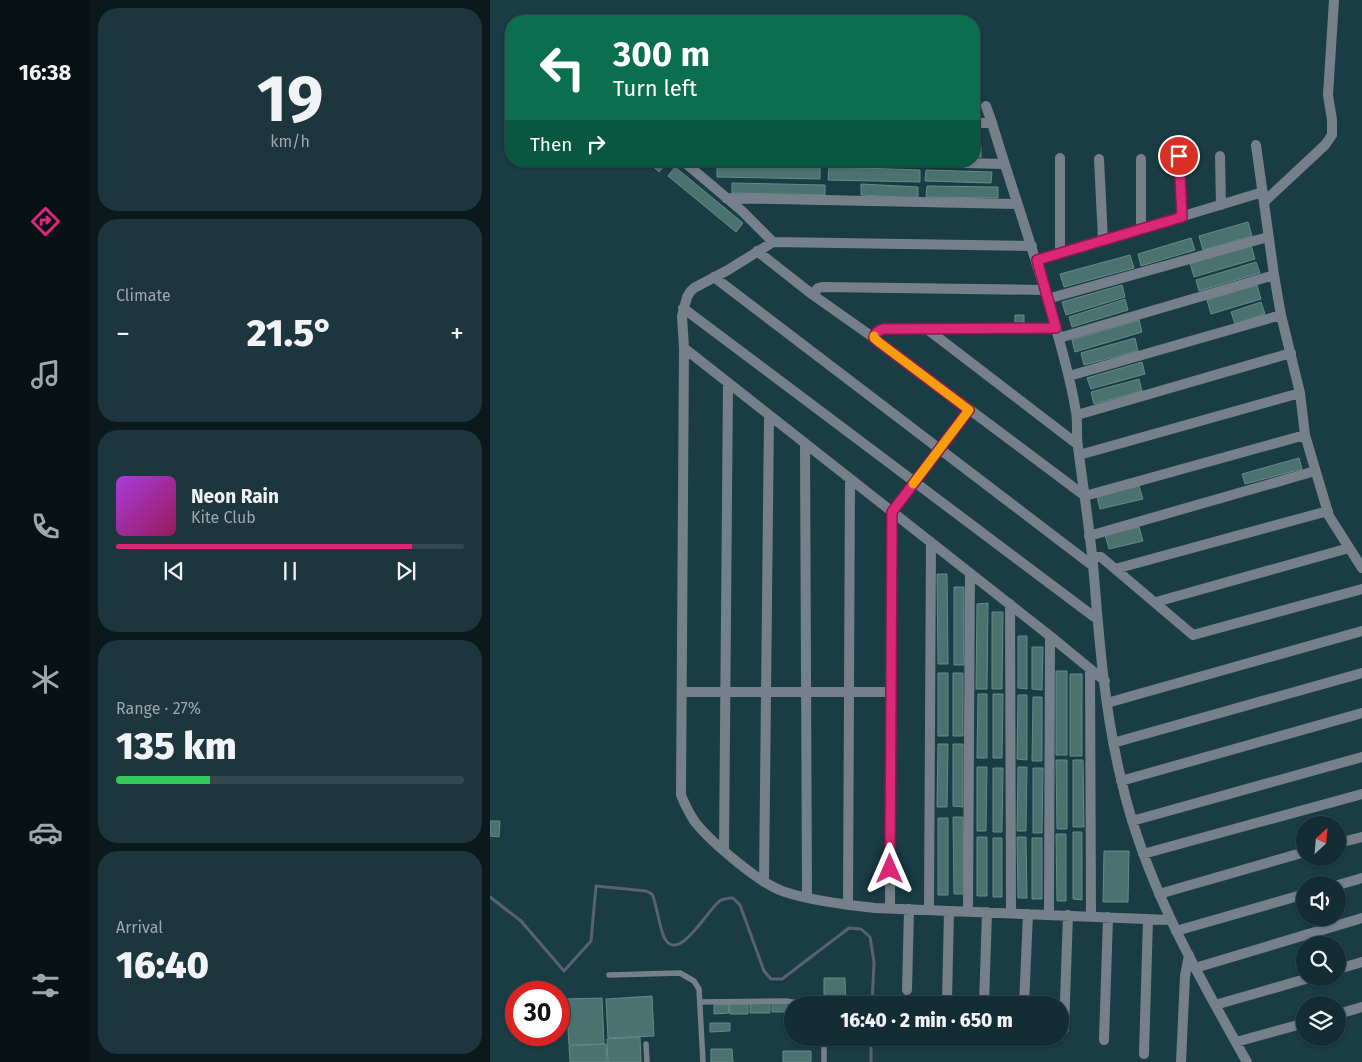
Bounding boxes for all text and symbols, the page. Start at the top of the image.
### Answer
text: 300 m [613,33,710,75]
icon: left [530,35,595,100]
text: 16:38 [19,59,71,86]
text: 19 [257,60,323,138]
text: Turn left [613,75,697,102]
icon: right [582,130,610,158]
text: km/h [270,132,310,151]
text: Then [530,133,572,156]
pin [1158,135,1200,177]
icon: arrive [1165,142,1193,170]
icon: directions [28,204,63,239]
text: Climate [116,286,171,305]
text: 21.5° [247,310,333,356]
text: − [116,317,130,350]
text: + [450,317,464,350]
icon: music [28,357,63,392]
text: Neon Rain [191,485,279,508]
text: Kite Club [191,508,256,527]
icon: phone [28,509,63,544]
icon: previous [160,557,188,585]
icon: pause [276,557,304,585]
icon: next [392,557,420,585]
icon: climate [28,662,63,697]
text: Range · 27% [116,699,201,718]
text: 135 km [116,723,237,769]
icon: car [28,815,63,850]
north arrow [1296,816,1346,866]
map controls [1296,816,1346,1046]
position arrow [863,842,915,894]
button: sound [1296,876,1346,926]
text: Arrival [116,918,163,937]
button: search [1296,936,1346,986]
text: 16:40 [116,942,209,988]
icon: filters [28,968,63,1003]
speed limit sign: 30 [505,981,570,1046]
button: layers [1296,996,1346,1046]
text: 16:40 · 2 min · 650 m [840,1009,1013,1032]

